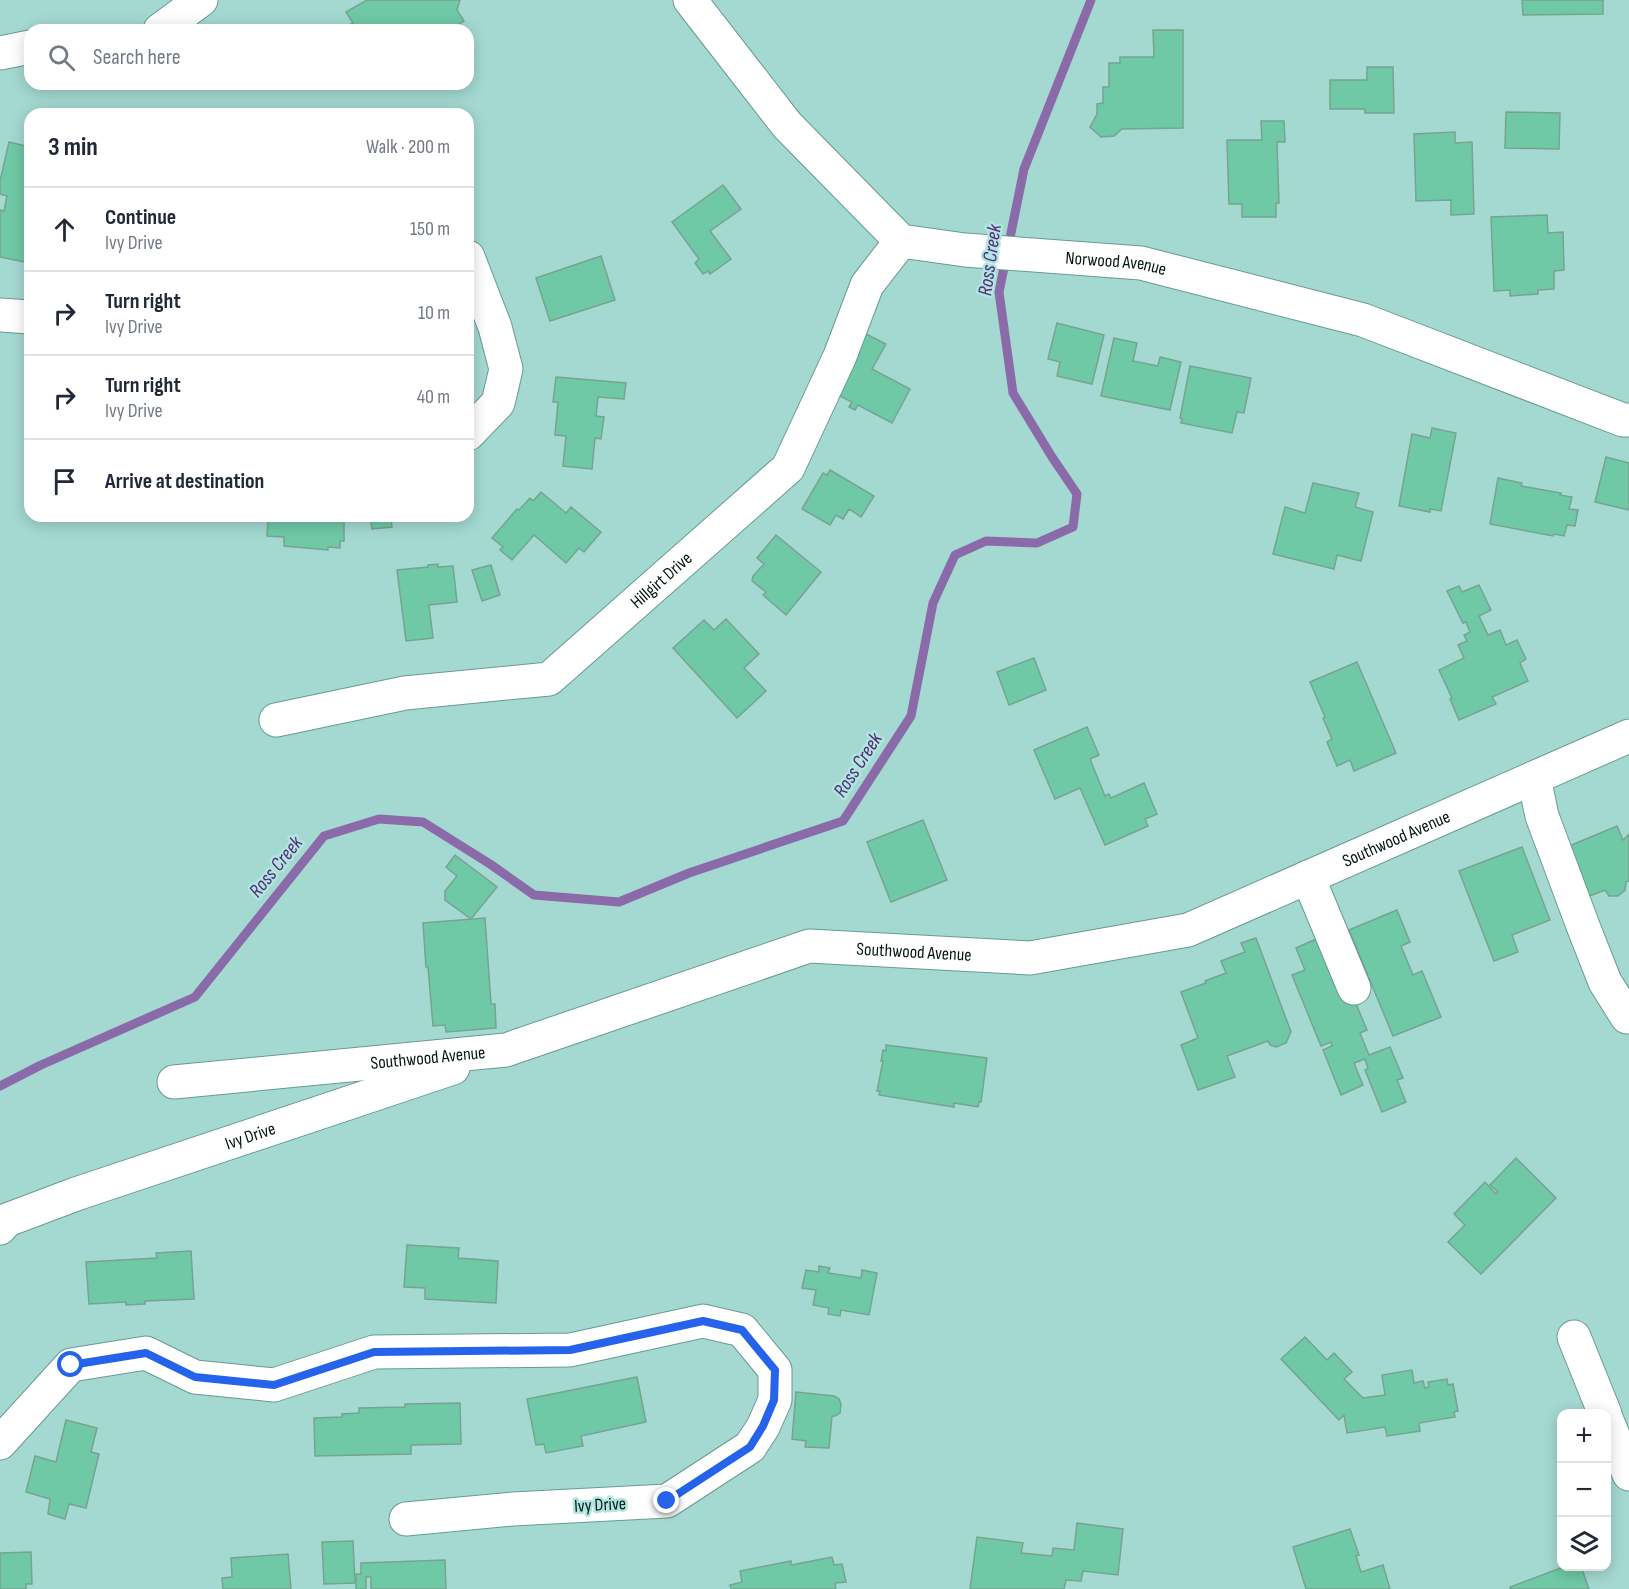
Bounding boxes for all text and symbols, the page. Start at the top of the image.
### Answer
search box [24,24,474,90]
icon: search [45,41,78,74]
text: Search here [93,44,180,71]
text: 3 min [48,132,98,163]
text: Walk · 200 m [366,135,450,159]
text: Continue [105,204,176,231]
icon: ahead [48,213,81,246]
text: 150 m [410,217,450,241]
water label: Ross Creek [973,222,1007,297]
text: Ivy Drive [105,231,163,255]
street label: Norwood Avenue [1065,247,1169,280]
text: Turn right [105,288,181,315]
icon: right [48,297,81,330]
text: 10 m [418,301,450,325]
text: Ivy Drive [105,315,163,339]
text: Turn right [105,372,181,399]
icon: right [48,381,81,414]
text: 40 m [417,385,450,409]
text: Ivy Drive [105,399,163,423]
icon: arrive [48,465,81,498]
text: Arrive at destination [105,468,264,495]
street label: Hillgirt Drive [626,547,696,613]
water label: Ross Creek [828,728,888,802]
street label: Southwood Avenue [1339,806,1453,871]
water label: Ross Creek [244,831,308,902]
street label: Southwood Avenue [856,938,972,965]
street label: Southwood Avenue [369,1042,486,1074]
street label: Ivy Drive [222,1118,278,1154]
route start [57,1351,83,1377]
map controls [1557,1409,1611,1571]
button: + [1557,1409,1611,1463]
button: − [1557,1463,1611,1517]
route end [653,1487,679,1513]
street label: Ivy Drive [574,1493,626,1517]
button: layers [1557,1517,1611,1571]

